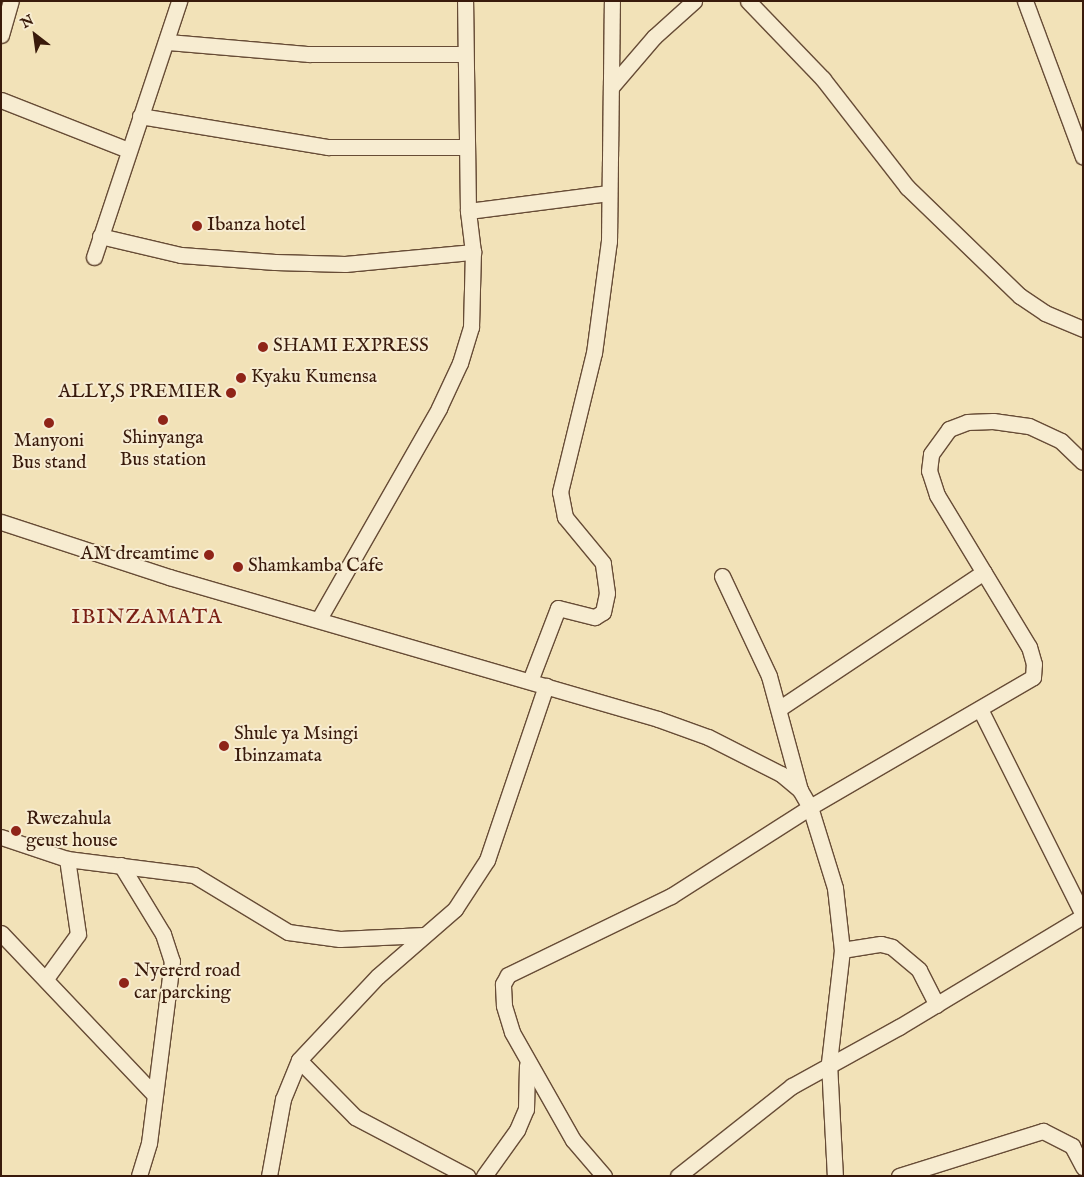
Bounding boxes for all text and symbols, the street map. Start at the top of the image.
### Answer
north arrow [10,10,60,60]
text: N [18,11,37,33]
place label: Ibanza hotel [207,215,306,237]
marker: Ibanza hotel [191,220,203,232]
place label: SHAMI EXPRESS [273,336,429,358]
marker: SHAMI EXPRESS [257,341,269,353]
place label: Kyaku Kumensa [251,367,377,389]
marker: Kyaku Kumensa [235,372,247,384]
place label: ALLY,S PREMIER [58,382,221,404]
marker: ALLY,S PREMIER [225,387,237,399]
marker: Shinyanga Bus station [157,414,169,426]
marker: Manyoni Bus stand [43,417,55,429]
place label: Shinyanga Bus station [120,428,206,472]
place label: Manyoni Bus stand [12,431,86,475]
place label: AM dreamtime [81,544,199,566]
marker: AM dreamtime [203,549,215,561]
place label: Shamkamba Cafe [248,556,384,578]
marker: Shamkamba Cafe [232,561,244,573]
district label: IBINZAMATA [70,605,224,631]
place label: Shule ya Msingi Ibinzamata [234,724,358,768]
marker: Shule ya Msingi Ibinzamata [218,740,230,752]
place label: Rwezahula geust house [26,809,118,853]
marker: Rwezahula geust house [10,825,22,837]
place label: Nyererd road car parcking [134,961,240,1005]
marker: Nyererd road car parcking [118,977,130,989]

